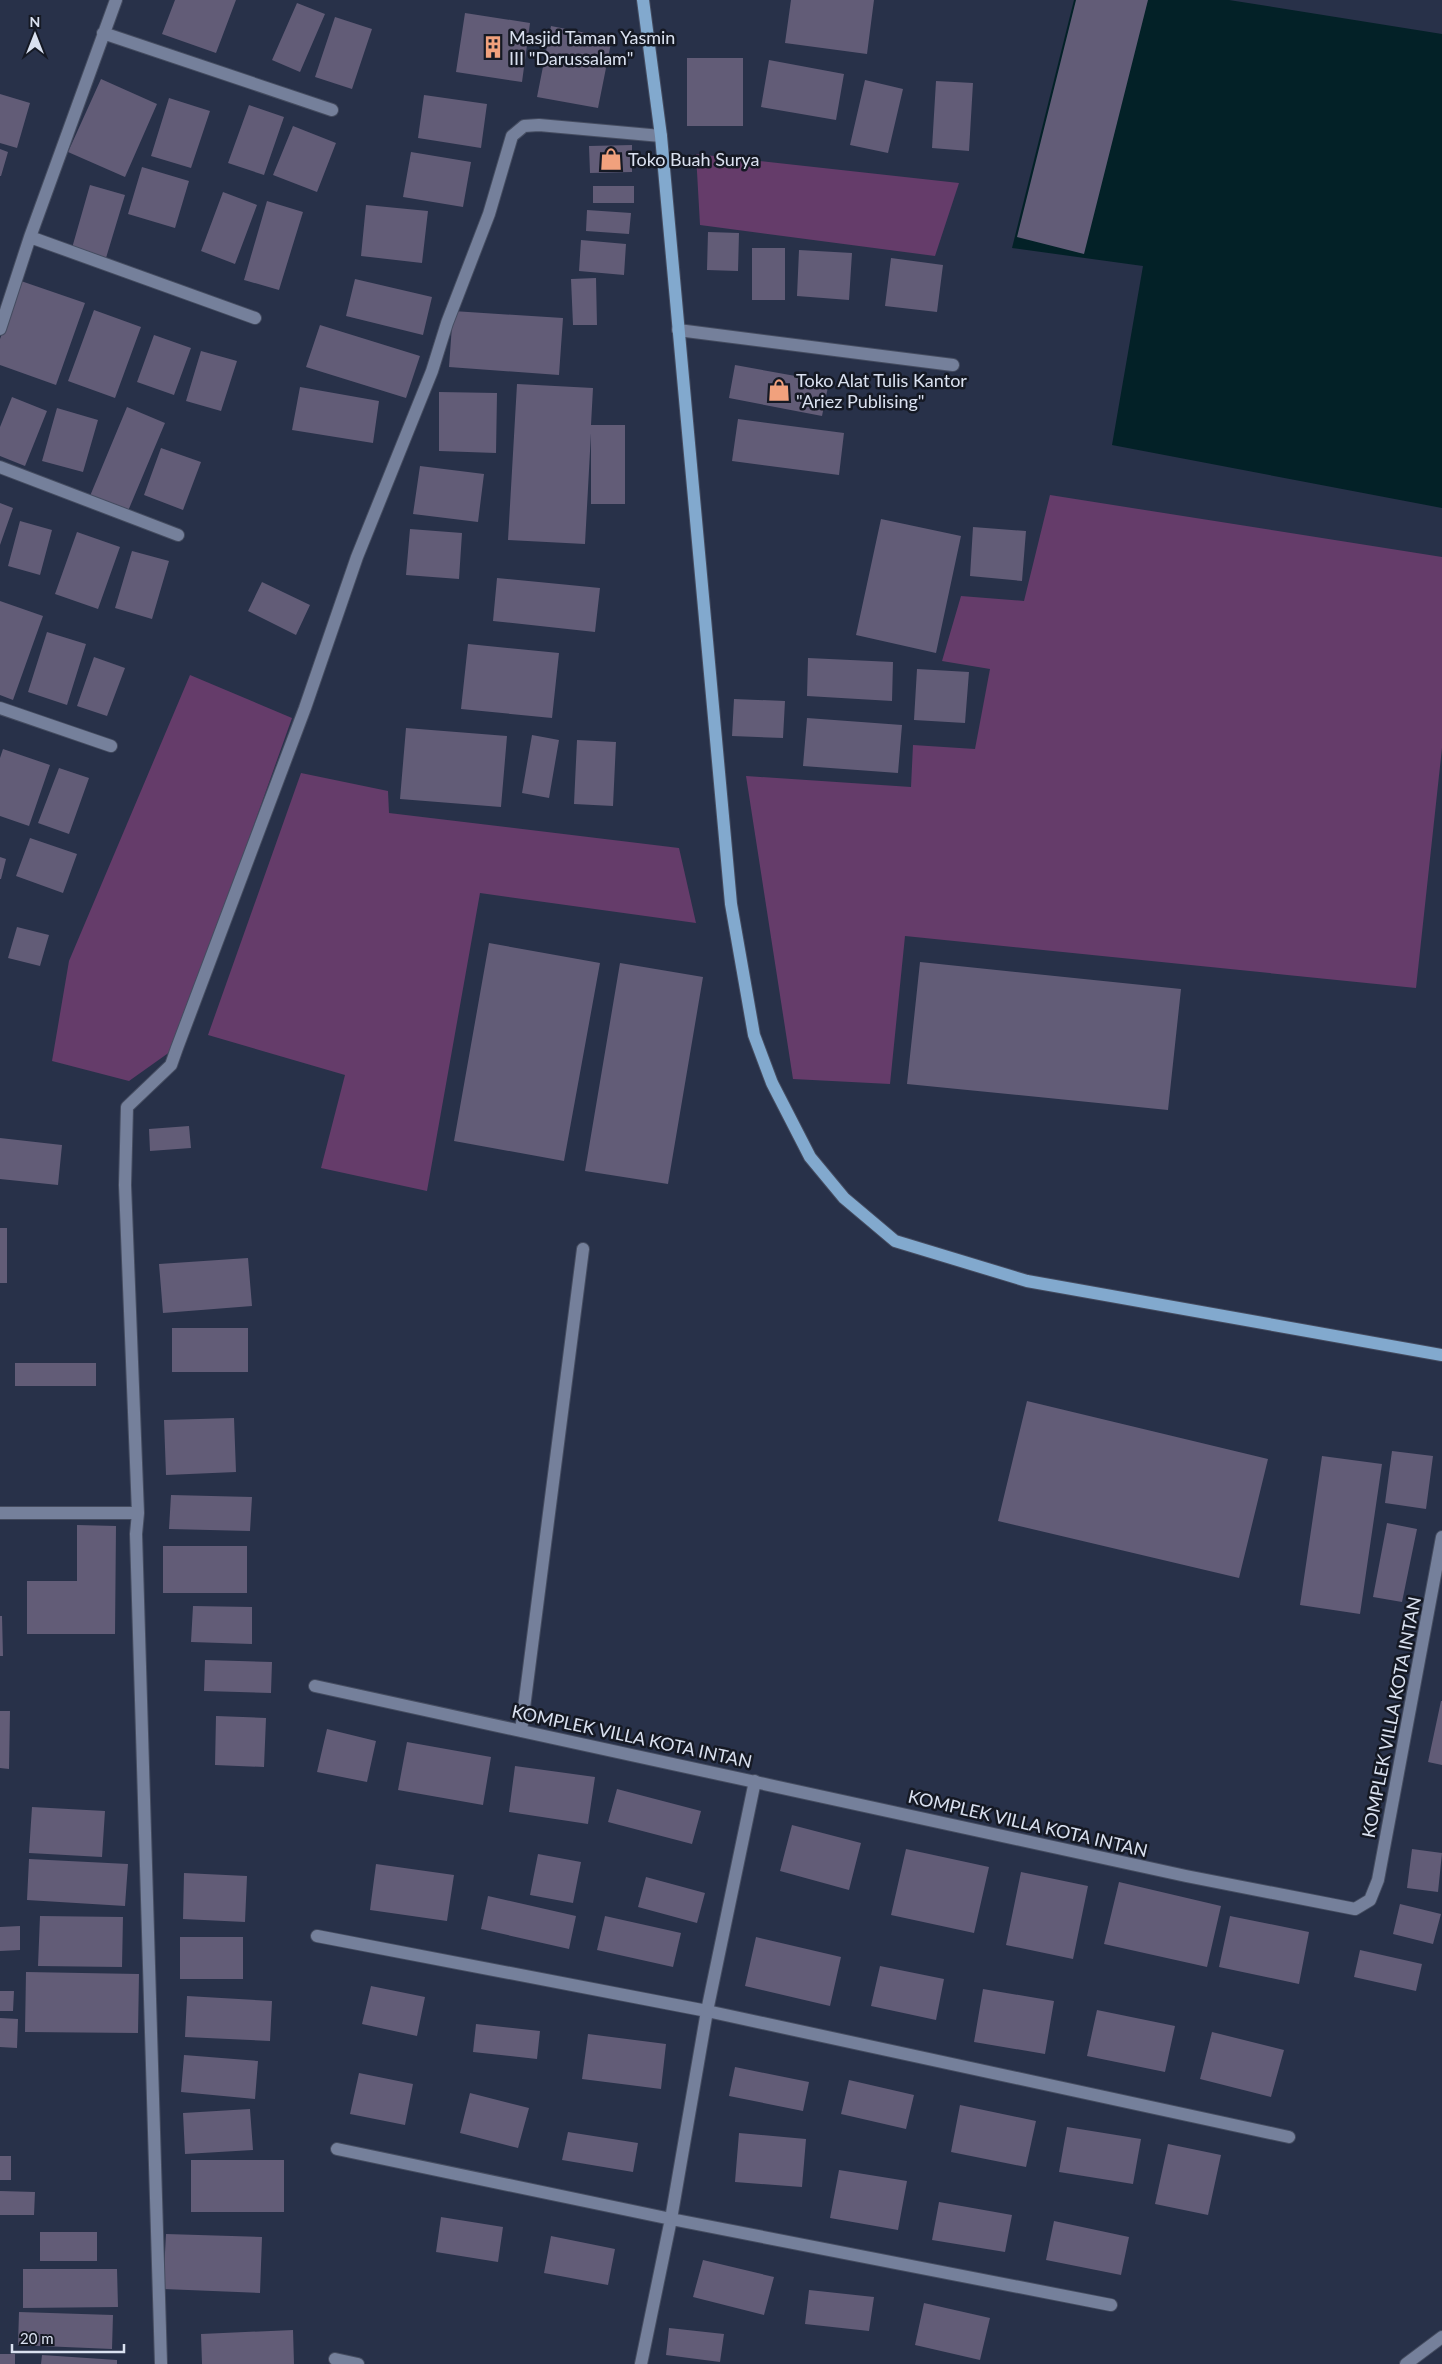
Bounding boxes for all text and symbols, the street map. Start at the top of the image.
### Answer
north arrow [10,10,60,60]
text: N [30,13,40,30]
place label: Masjid Taman Yasmin III "Darussalam" [509,26,675,69]
building icon: Masjid Taman Yasmin III "Darussalam" [480,34,506,60]
shop icon: Toko Buah Surya [598,146,624,172]
place label: Toko Buah Surya [628,148,759,170]
place label: Toko Alat Tulis Kantor "Ariez Publising" [796,369,967,412]
shop icon: Toko Alat Tulis Kantor "Ariez Publising" [766,377,792,403]
street label: KOMPLEK VILLA KOTA INTAN [1357,1595,1425,1839]
street label: KOMPLEK VILLA KOTA INTAN [510,1700,754,1772]
street label: KOMPLEK VILLA KOTA INTAN [906,1785,1150,1861]
scale bar [12,2322,125,2354]
text: 20 m [20,2329,54,2347]

